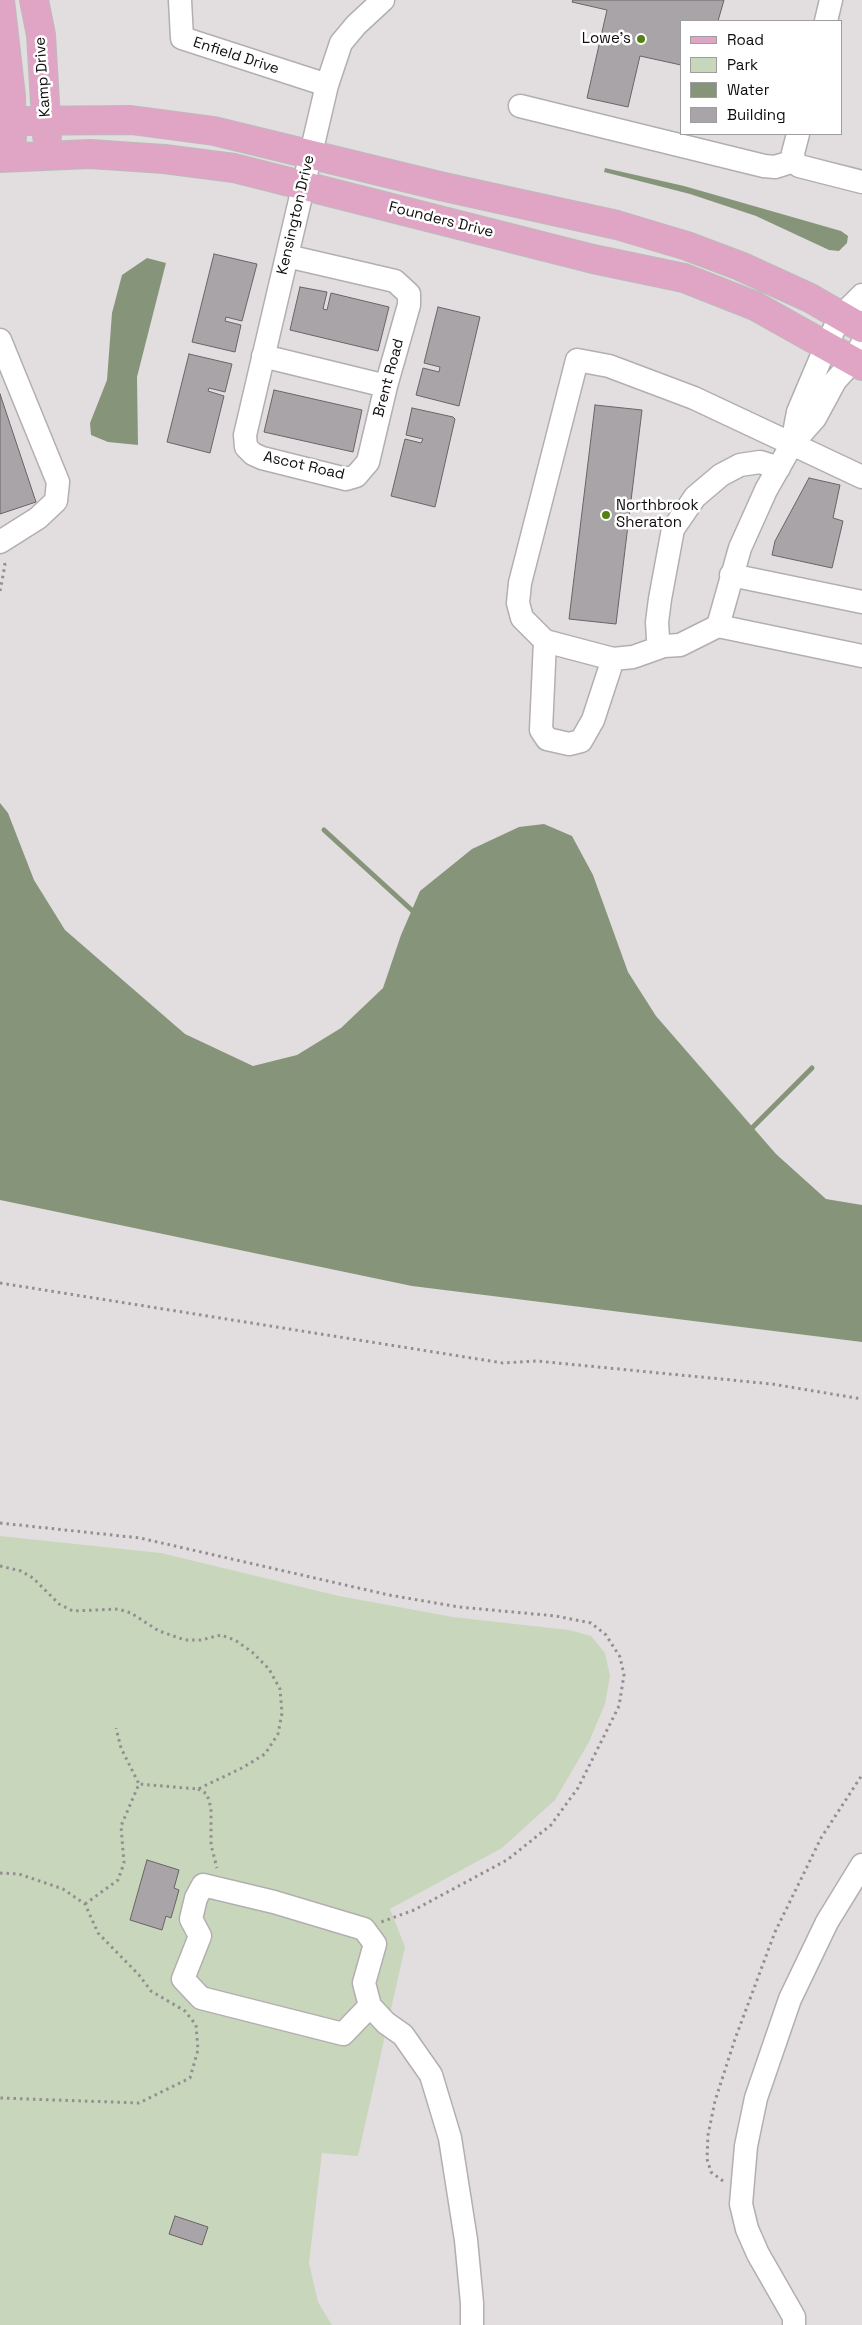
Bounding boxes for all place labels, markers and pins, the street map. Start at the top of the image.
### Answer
place label: Lowe's [582,30,631,48]
marker: Lowe's [635,33,647,45]
place label: Northbrook Sheraton [616,497,699,532]
marker: Northbrook Sheraton [600,509,612,521]

